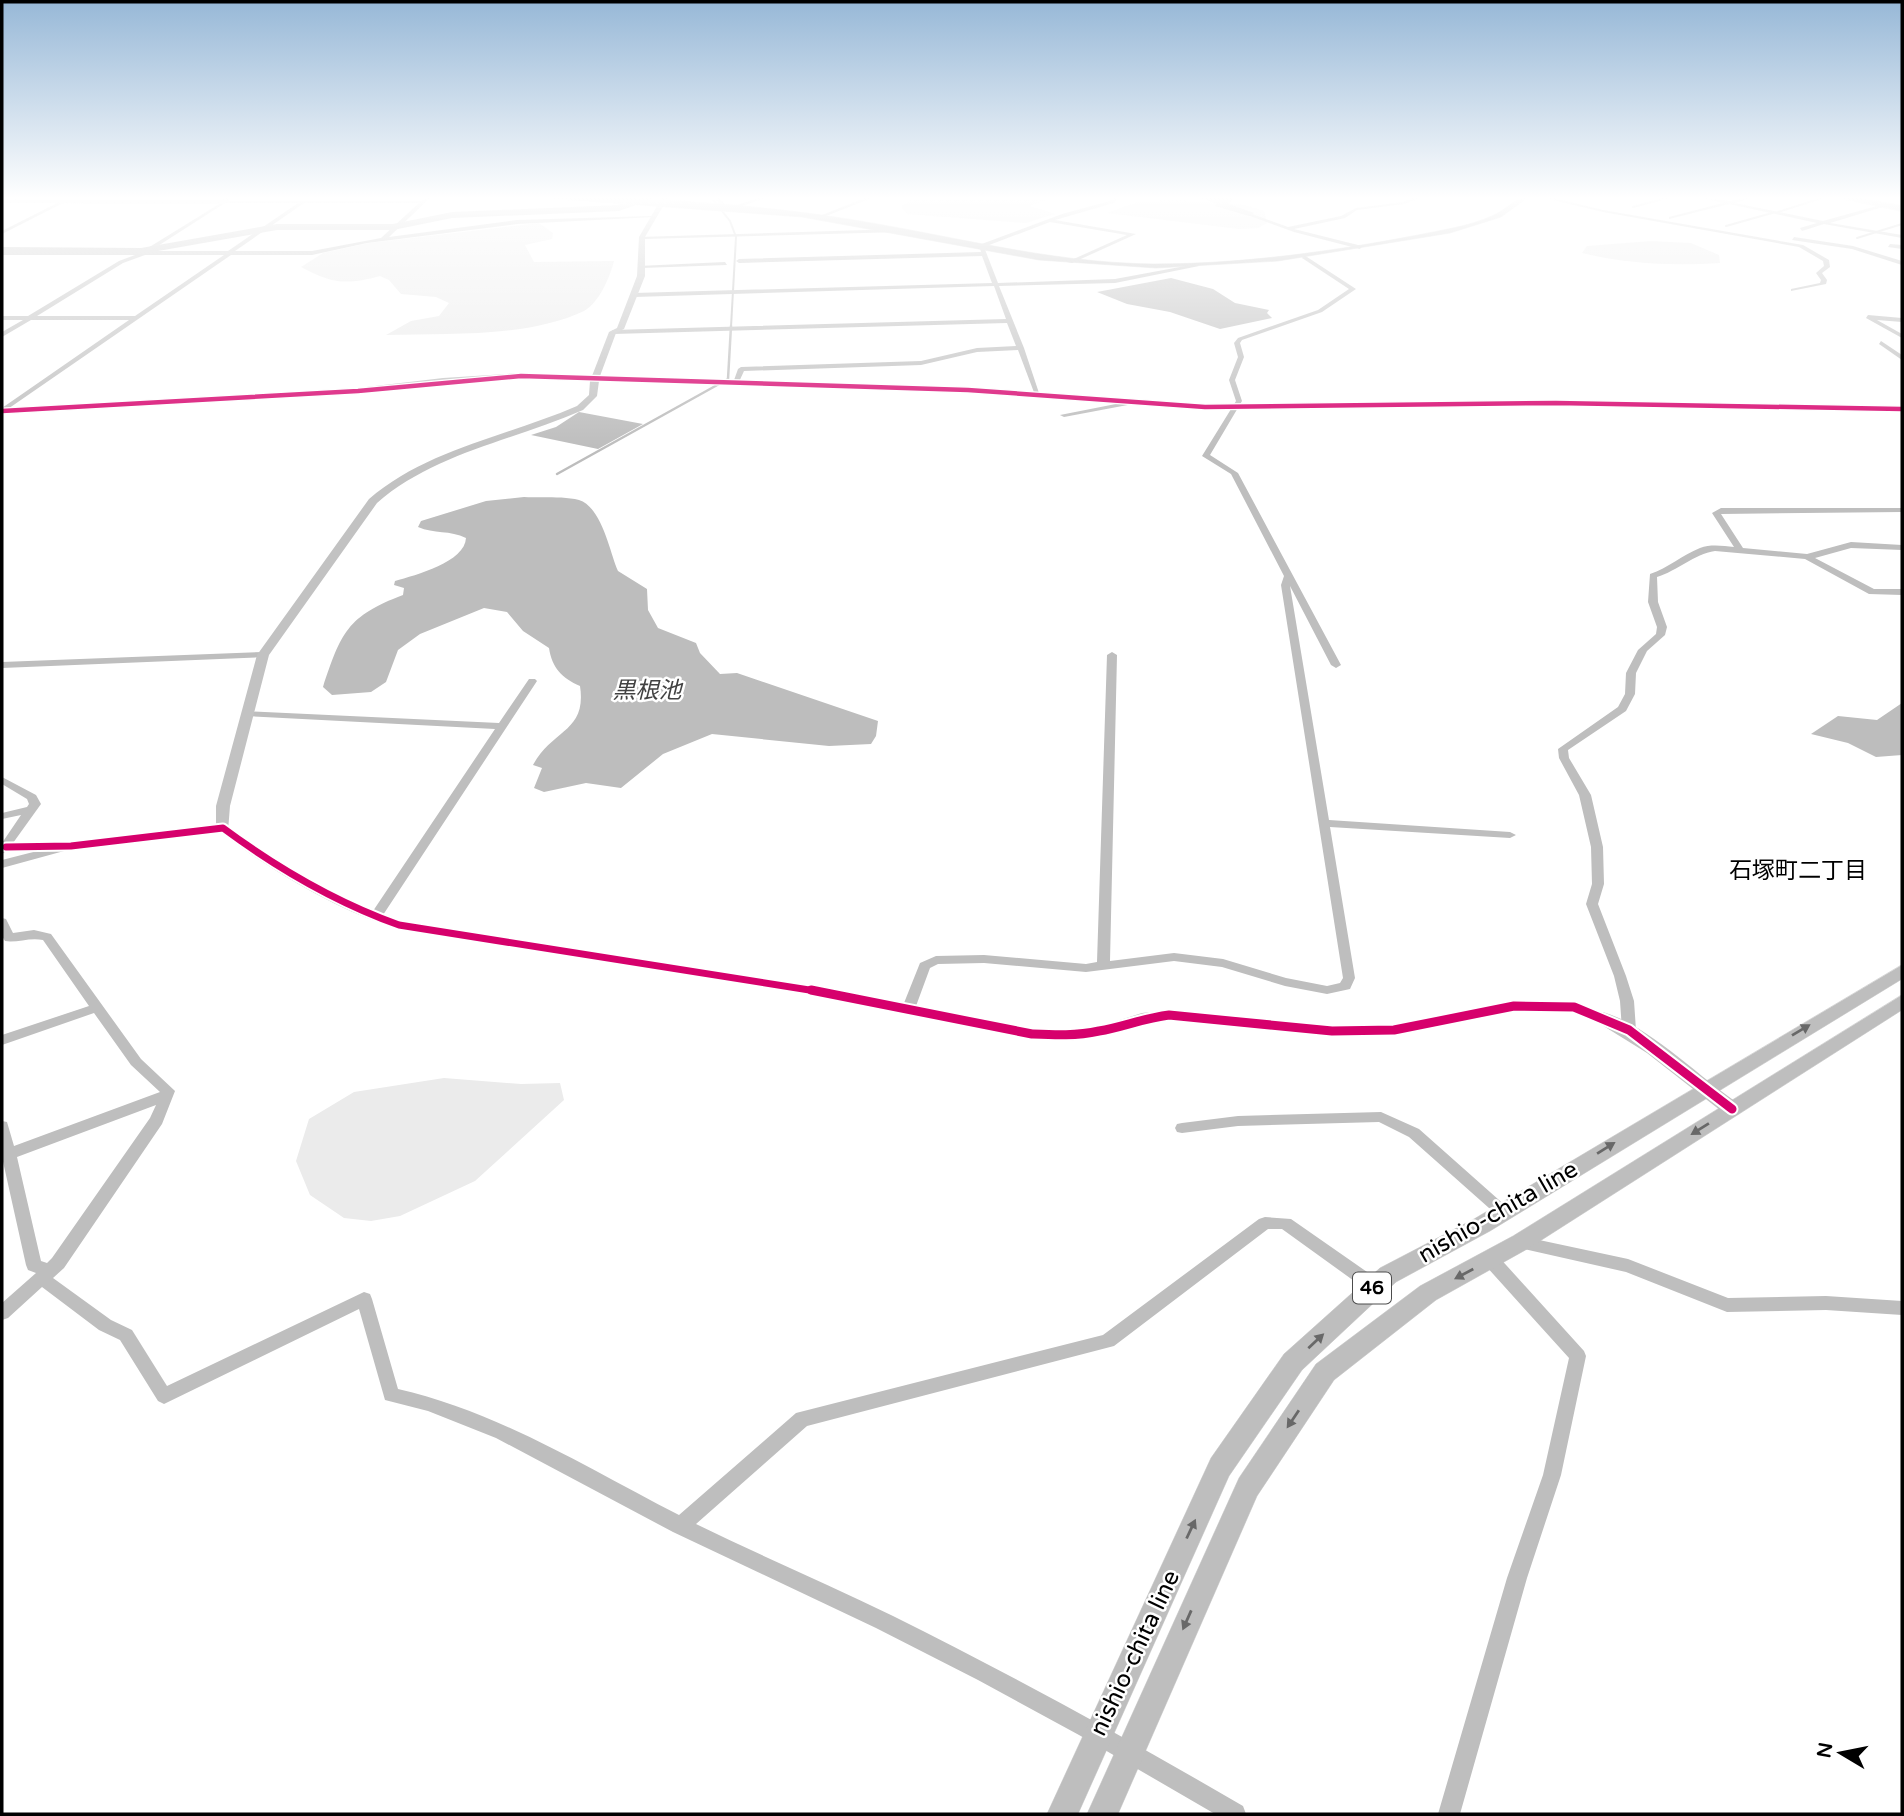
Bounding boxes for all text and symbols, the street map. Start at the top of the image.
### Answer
water label: 黒根池 [613,677,684,705]
district label: 石塚町二丁目 [1729,857,1867,885]
one-way arrow [1791,1024,1810,1037]
one-way arrow [1690,1123,1709,1136]
one-way arrow [1597,1142,1616,1155]
street label: nishio-chita line [1413,1155,1583,1269]
one-way arrow [1454,1268,1474,1280]
road number: 46 [1353,1272,1391,1304]
one-way arrow [1307,1333,1324,1349]
one-way arrow [1286,1410,1300,1428]
one-way arrow [1186,1519,1197,1539]
street label: nishio-chita line [1084,1566,1186,1740]
one-way arrow [1182,1610,1193,1630]
north arrow [1806,1718,1876,1788]
text: N [1813,1741,1837,1760]

